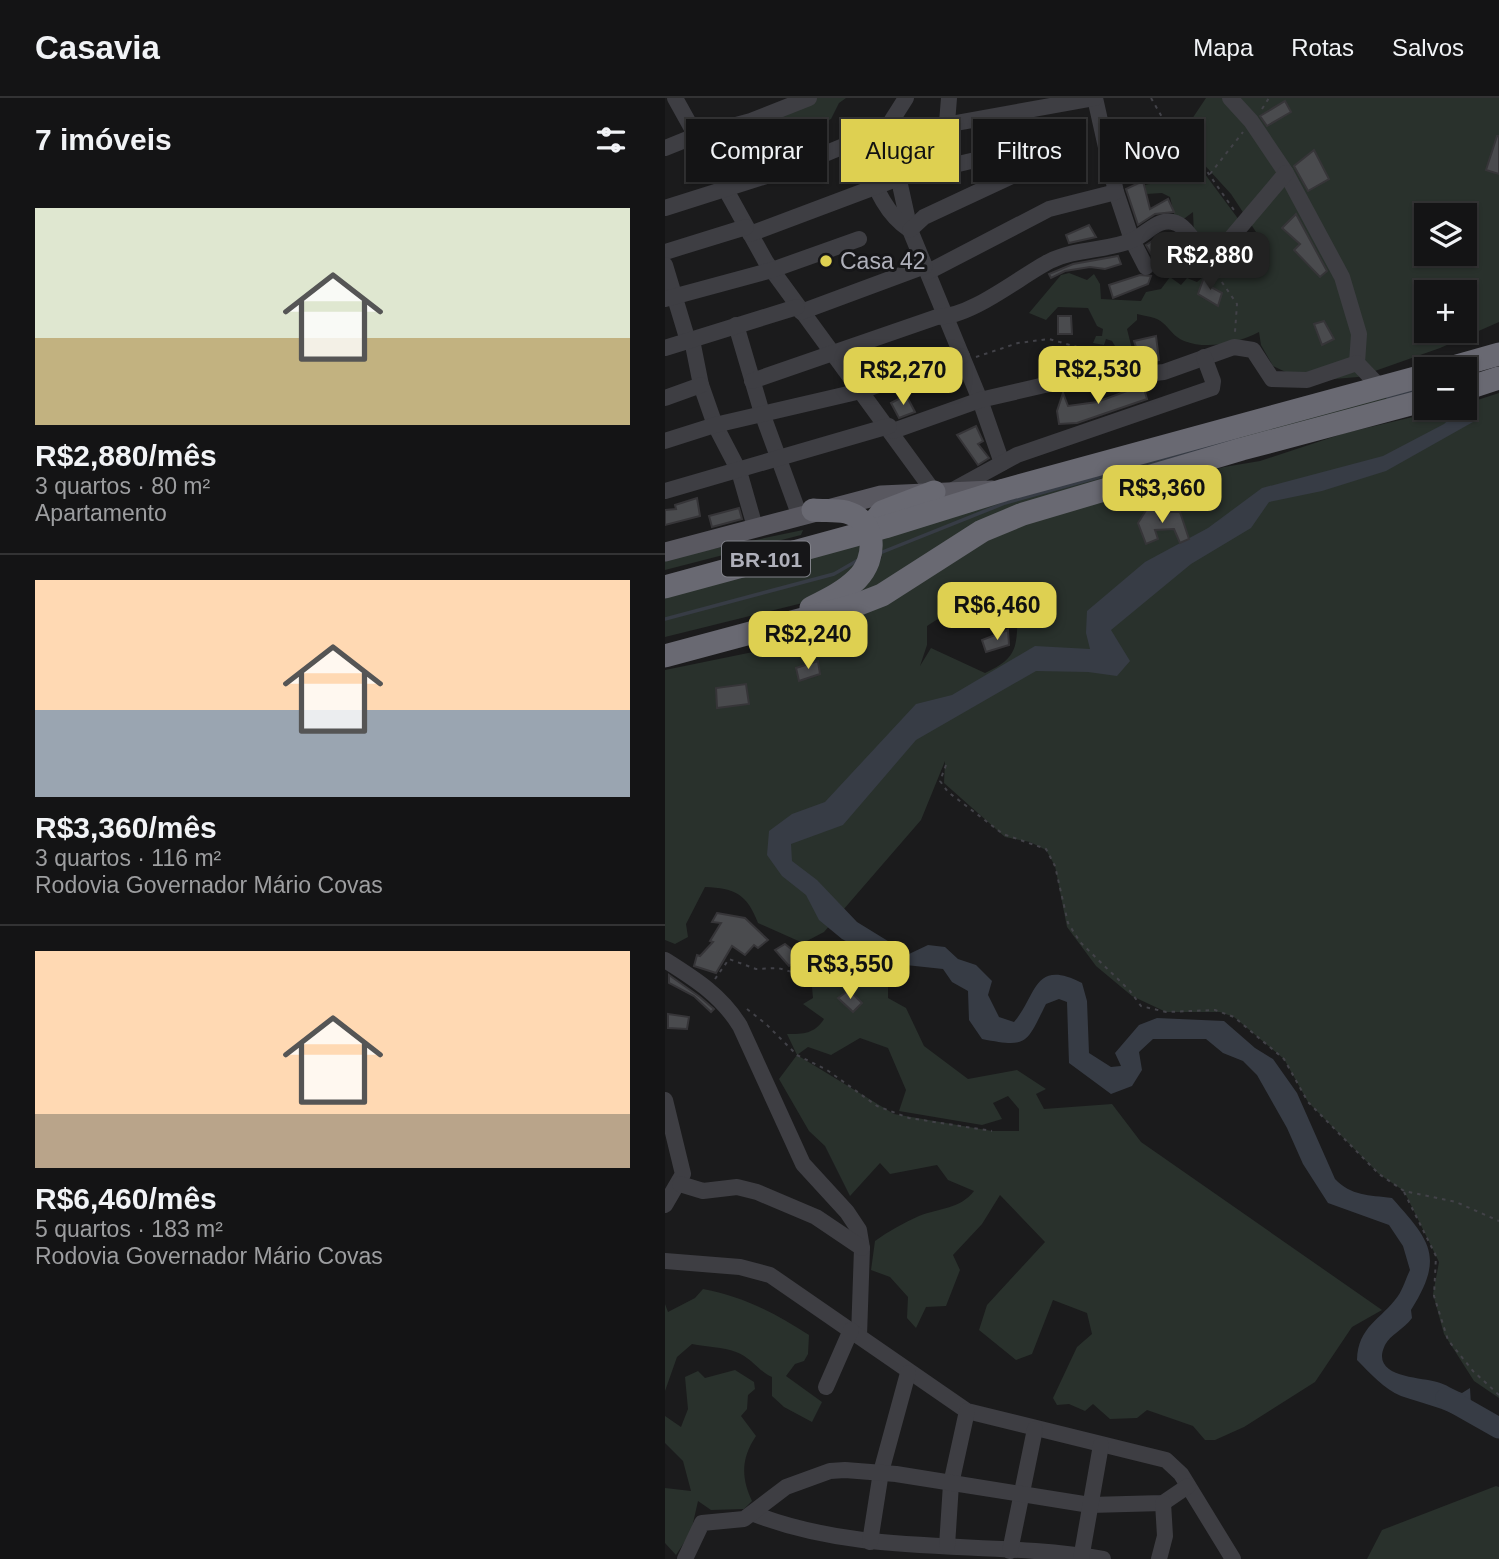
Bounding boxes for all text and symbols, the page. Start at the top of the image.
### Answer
text: Casavia [35,29,160,66]
text: Mapa [1193,34,1253,61]
text: Rotas [1291,34,1354,61]
text: Salvos [1392,34,1464,61]
chip: Comprar [686,119,827,182]
chip: Alugar [841,119,959,182]
chip: Filtros [973,119,1086,182]
chip: Novo [1100,119,1204,182]
icon: filters [592,121,630,159]
text: 7 imóveis [35,123,172,156]
map controls [1414,203,1477,420]
button: layers [1414,203,1477,266]
pin: R$2,880 [1145,232,1275,292]
text: R$2,880 [1167,242,1253,268]
place label: Casa 42 [840,248,926,274]
marker: Casa 42 [818,253,834,269]
icon: home [270,254,396,380]
button: + [1414,280,1477,343]
pin: R$2,530 [1033,346,1163,406]
pin: R$2,270 [838,348,968,407]
text: R$2,530 [1055,356,1141,382]
text: R$2,270 [860,357,946,383]
button: − [1414,357,1477,420]
text: R$2,880/mês [35,439,217,472]
pin: R$3,360 [1097,466,1227,525]
text: 3 quartos · 80 m² [35,473,210,499]
text: R$3,360 [1119,475,1205,501]
text: Apartamento [35,500,167,526]
road number: BR-101 [722,542,810,576]
pin: R$6,460 [932,582,1062,642]
text: R$6,460 [954,592,1040,618]
pin: R$2,240 [743,612,873,671]
text: R$2,240 [765,621,851,647]
icon: home [270,626,396,752]
text: R$3,360/mês [35,811,217,844]
text: 3 quartos · 116 m² [35,845,221,871]
text: Rodovia Governador Mário Covas [35,872,383,898]
pin: R$3,550 [785,942,915,1001]
text: R$3,550 [807,951,893,977]
icon: home [270,997,396,1123]
text: R$6,460/mês [35,1182,217,1215]
text: 5 quartos · 183 m² [35,1216,223,1242]
text: Rodovia Governador Mário Covas [35,1243,383,1269]

